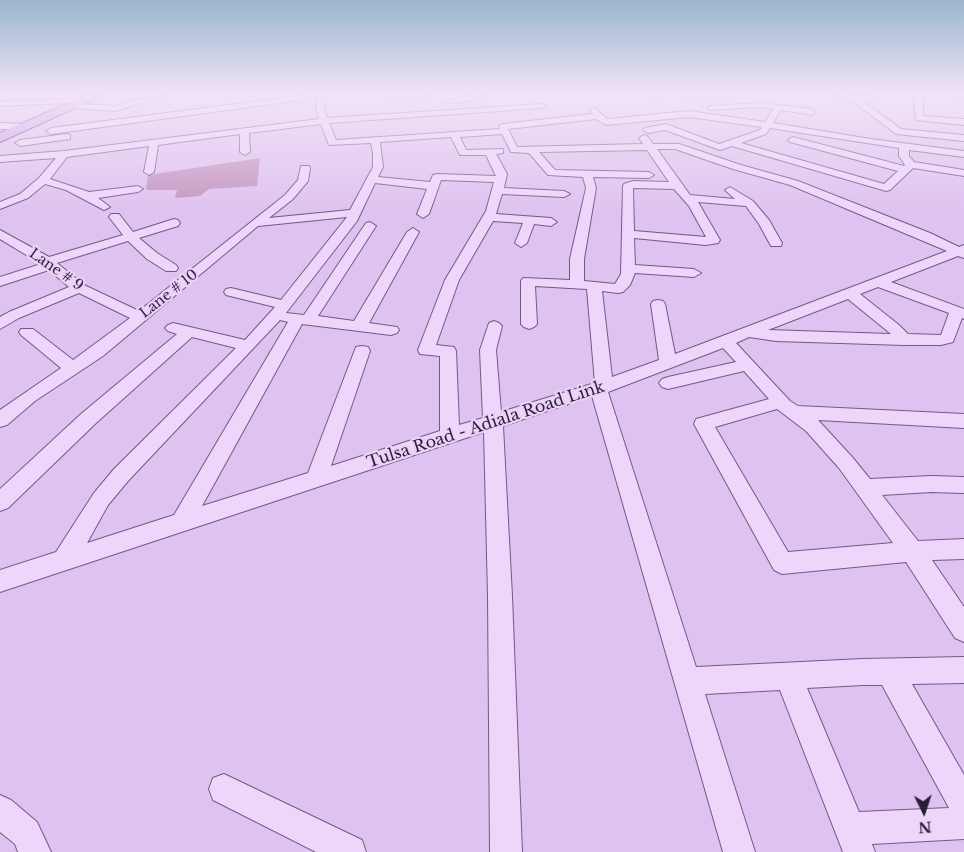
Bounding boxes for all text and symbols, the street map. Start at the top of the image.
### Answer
street label: Lane # 9 [26,245,86,295]
street label: Lane # 10 [137,266,201,322]
street label: Tulsa Road - Adiala Road Link [365,377,607,473]
north arrow [899,787,949,837]
text: N [918,818,932,836]

